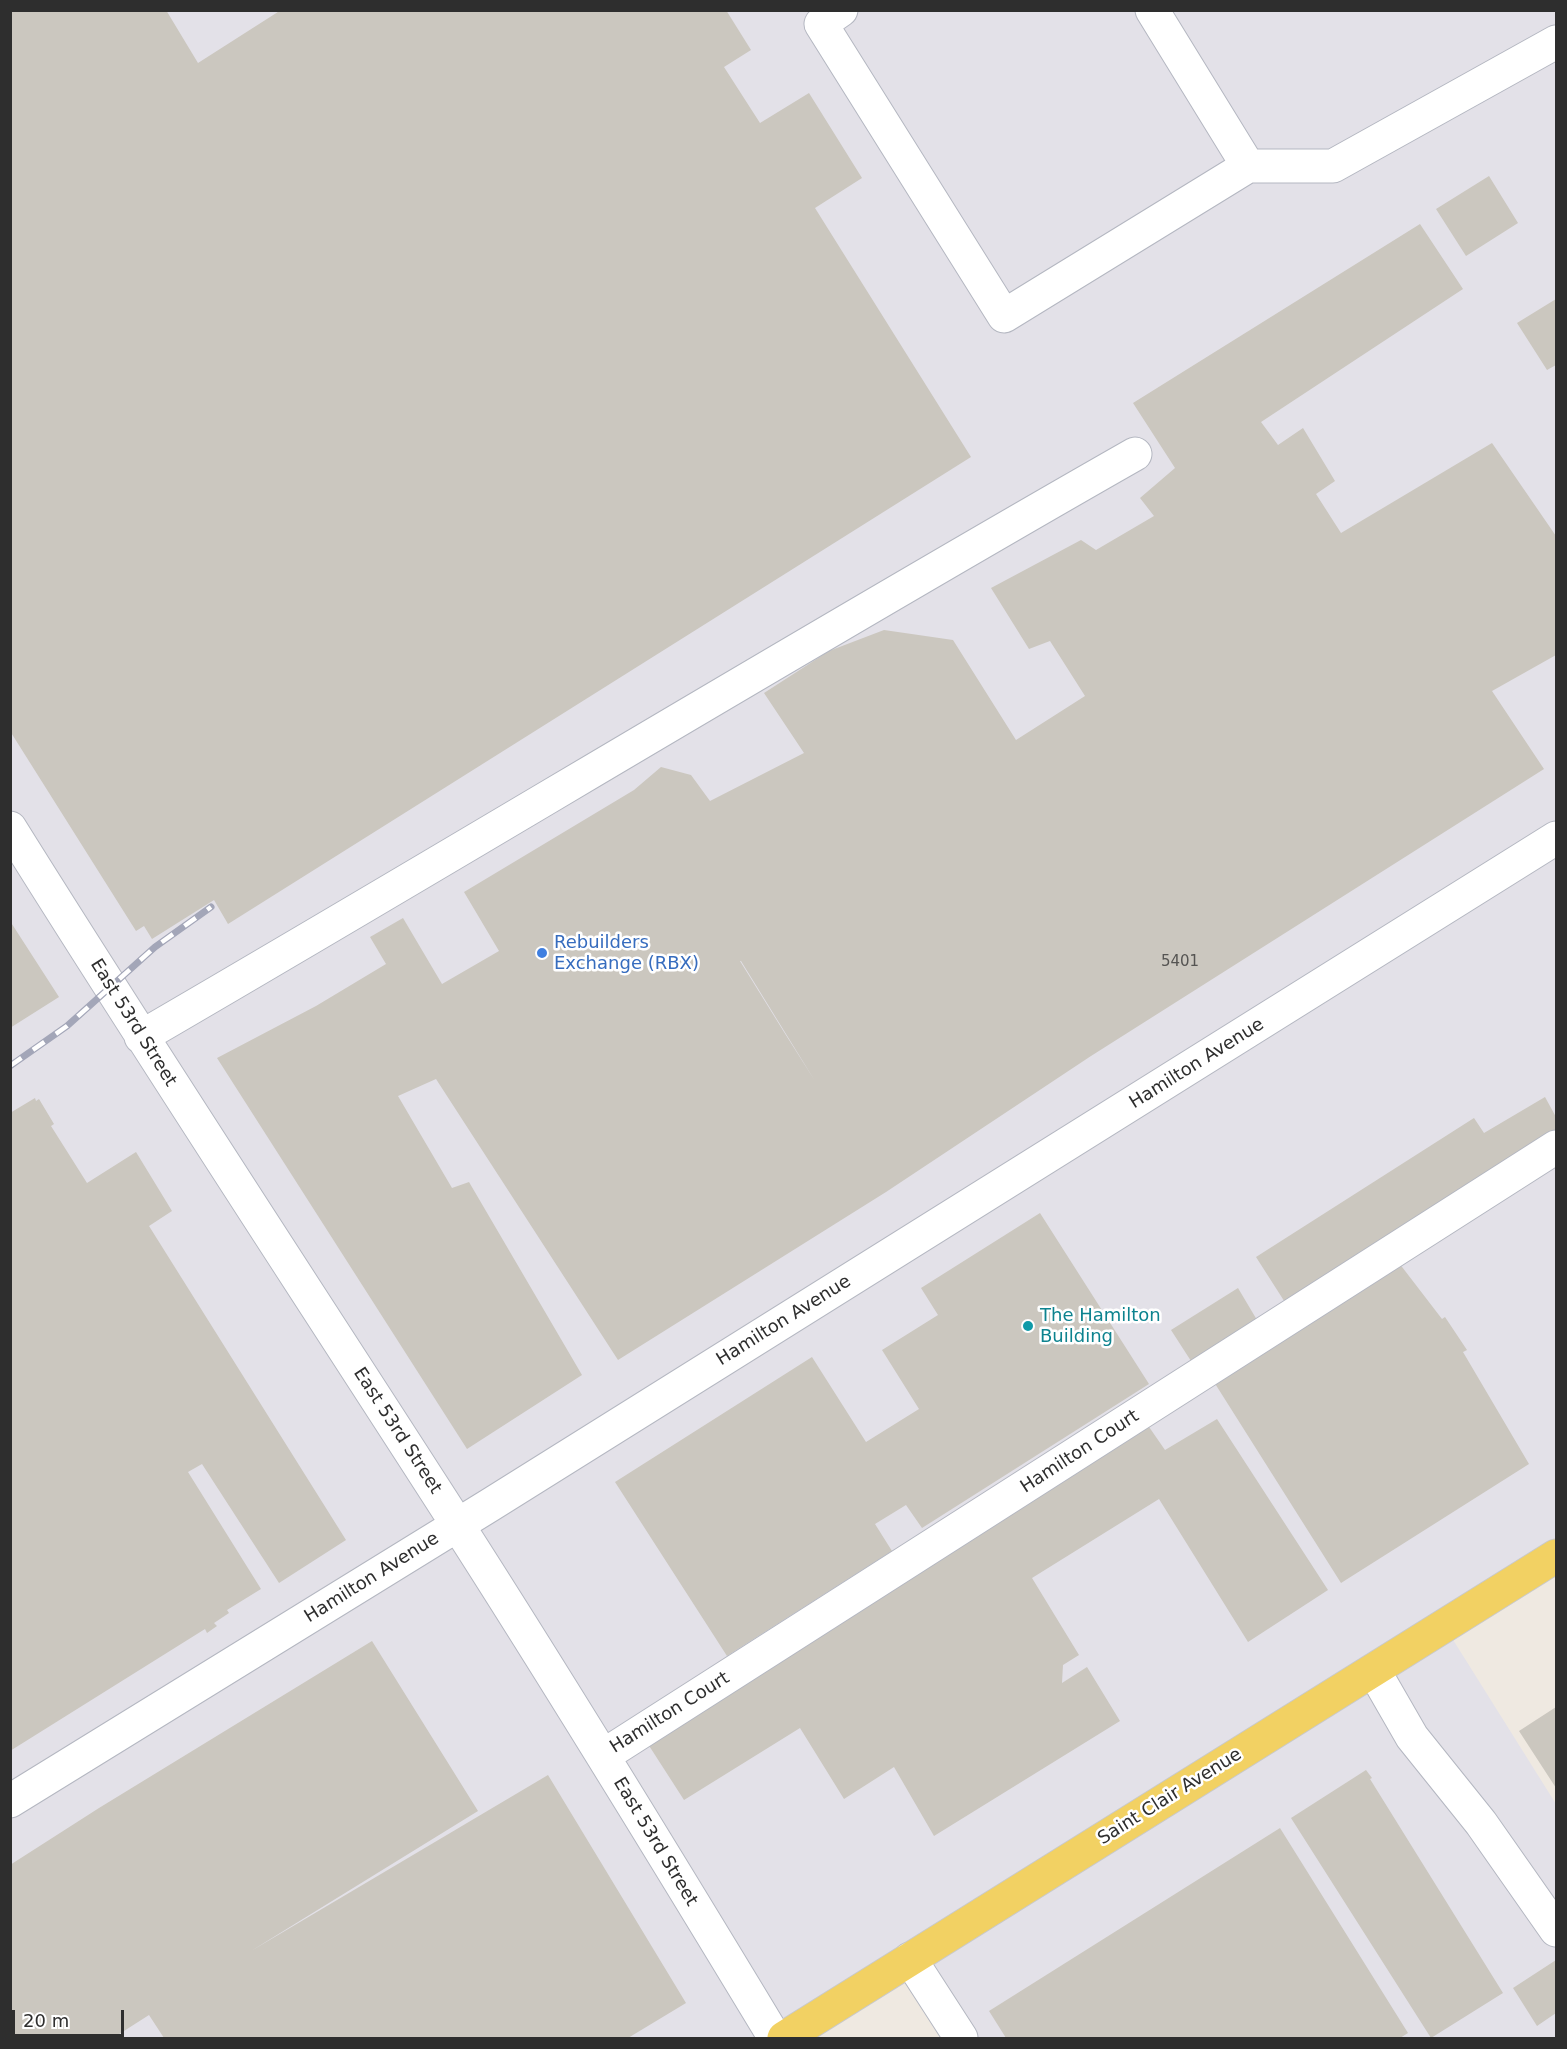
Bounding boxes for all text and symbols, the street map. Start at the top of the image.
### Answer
place label: Rebuilders Exchange (RBX) [554,932,699,974]
marker: Rebuilders Exchange (RBX) [535,946,549,960]
house number: 5401 [1161,953,1199,971]
street label: East 53rd Street [85,955,181,1091]
street label: Hamilton Avenue [1126,1014,1268,1114]
street label: Hamilton Avenue [713,1271,855,1371]
place label: The Hamilton Building [1040,1305,1161,1348]
marker: The Hamilton Building [1021,1319,1035,1333]
street label: East 53rd Street [348,1364,446,1498]
street label: Hamilton Court [1017,1406,1143,1498]
street label: Hamilton Avenue [301,1528,443,1628]
street label: Hamilton Court [606,1668,734,1758]
street label: Saint Clair Avenue [1094,1744,1246,1850]
street label: East 53rd Street [608,1774,702,1910]
scale bar [15,1998,128,2036]
text: 20 m [23,2010,69,2031]

